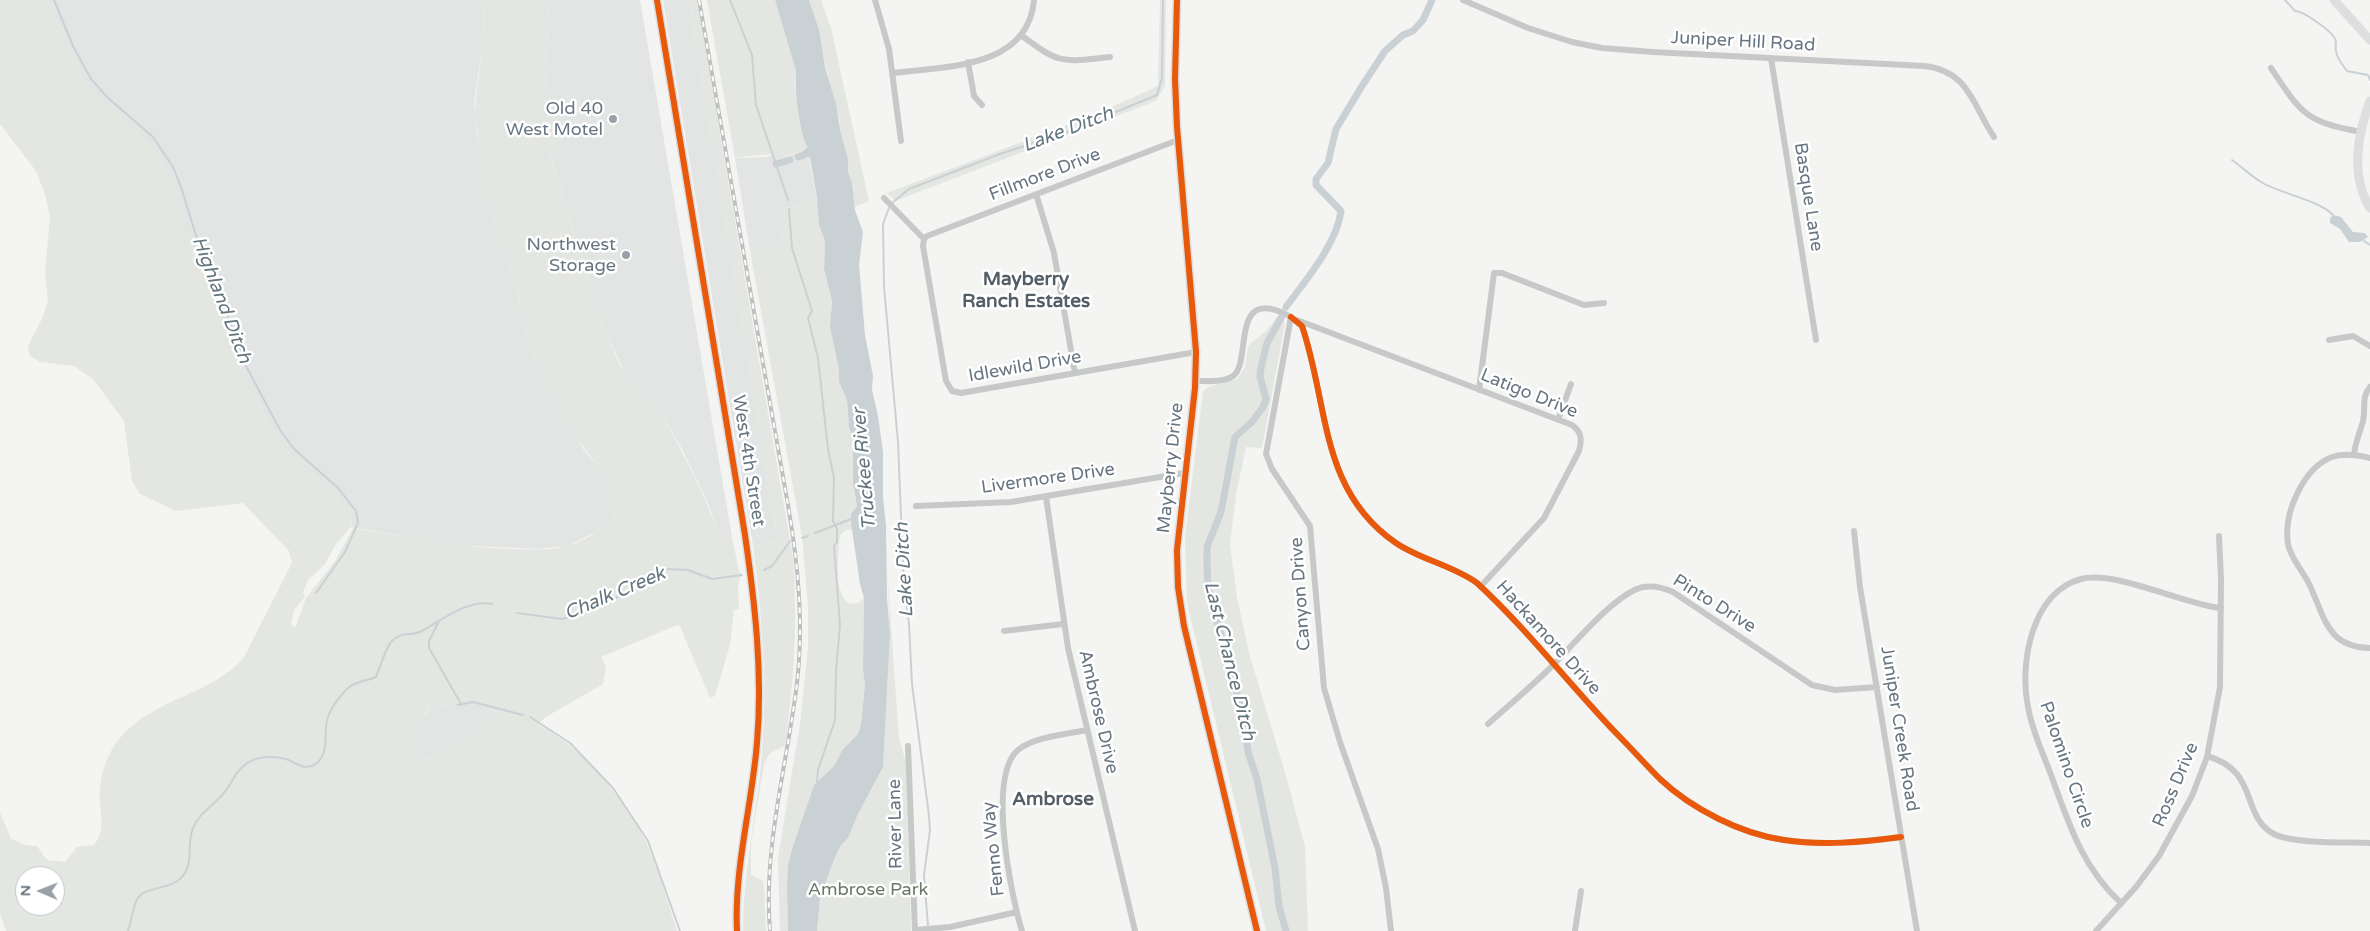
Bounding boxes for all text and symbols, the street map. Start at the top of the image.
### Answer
street label: Juniper Hill Road [1670,27,1816,57]
place label: Old 40 West Motel [506,98,603,140]
water label: Lake Ditch [1020,102,1116,158]
marker: Old 40 West Motel [607,113,619,125]
street label: Basque Lane [1789,141,1827,253]
street label: Fillmore Drive [986,144,1104,206]
water label: Highland Ditch [186,233,256,367]
place label: Northwest Storage [527,234,616,276]
marker: Northwest Storage [620,249,632,261]
district label: Mayberry Ranch Estates [962,269,1090,313]
street label: Idlewild Drive [967,346,1083,388]
street label: Latigo Drive [1477,365,1581,423]
street label: West 4th Street [727,394,769,528]
street label: Mayberry Drive [1153,402,1189,534]
water label: Truckee River [848,407,882,531]
street label: Livermore Drive [980,459,1116,499]
water label: Lake Ditch [891,522,919,618]
street label: Canyon Drive [1286,536,1316,652]
water label: Chalk Creek [561,563,669,625]
street label: Pinto Drive [1668,570,1760,638]
street label: Hackamore Drive [1491,576,1605,700]
water label: Last Chance Ditch [1198,579,1260,743]
street label: Juniper Creek Road [1875,645,1923,813]
street label: Ambrose Drive [1073,648,1123,776]
street label: Palomino Circle [2034,699,2098,831]
street label: Ross Drive [2148,739,2204,831]
street label: River Lane [884,779,908,869]
district label: Ambrose [1012,789,1094,811]
street label: Fenno Way [978,801,1010,897]
north arrow [15,866,65,916]
park label: Ambrose Park [808,879,928,901]
text: N [17,885,34,897]

